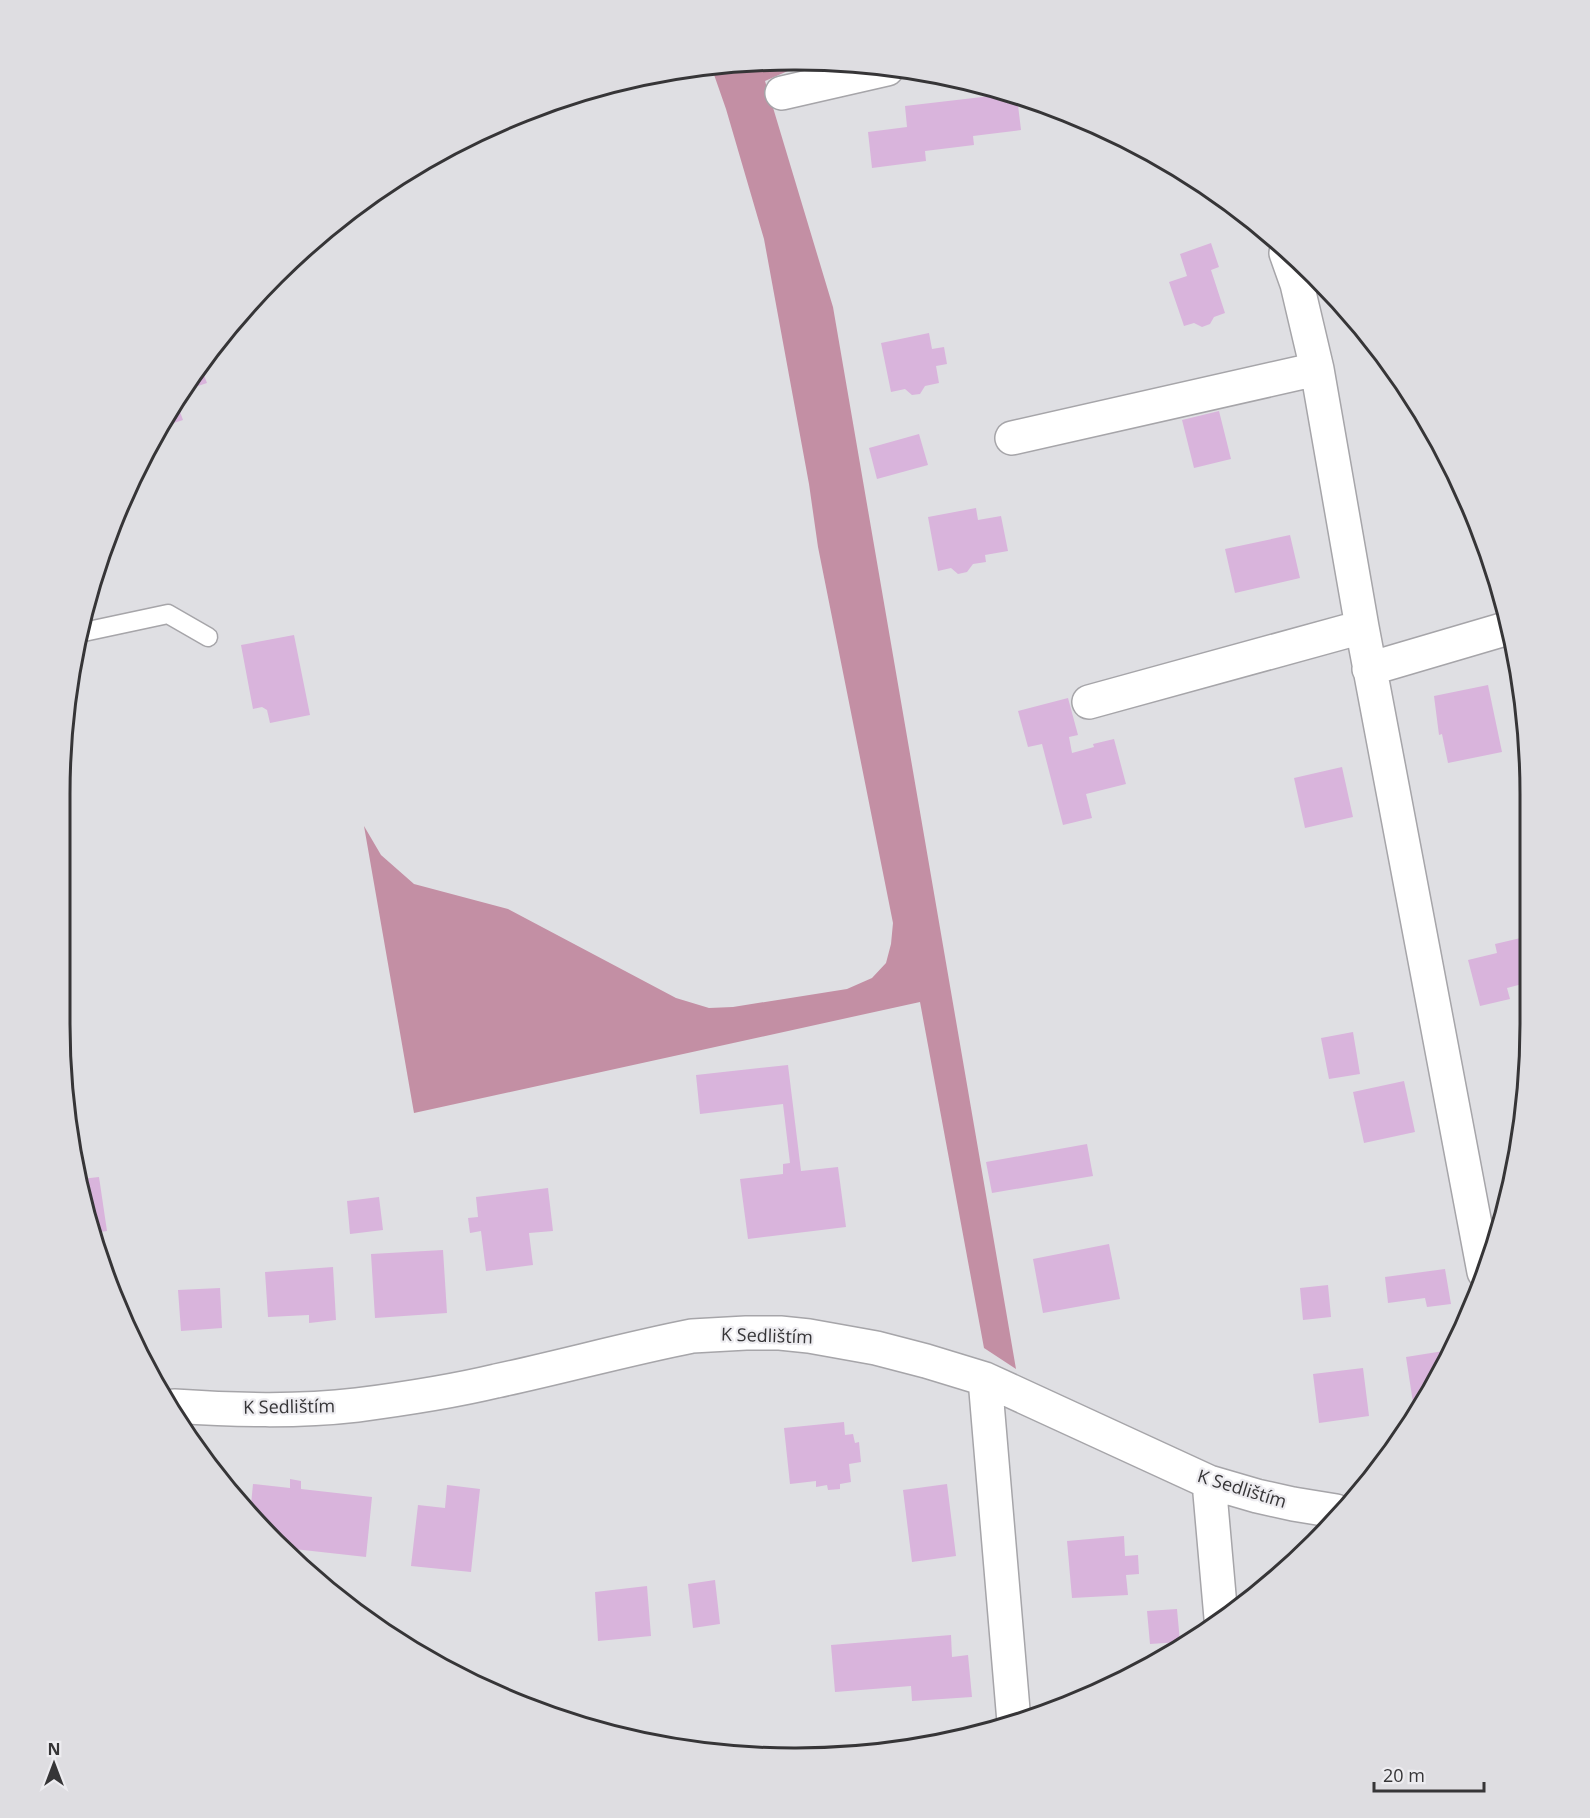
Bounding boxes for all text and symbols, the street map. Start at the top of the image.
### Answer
street label: K Sedlištím [721,1321,813,1349]
street label: K Sedlištím [243,1393,335,1419]
street label: K Sedlištím [1195,1463,1290,1513]
north arrow [24,1734,84,1794]
text: N [47,1738,61,1760]
scale bar [1374,1755,1484,1793]
text: 20 m [1383,1763,1425,1787]

